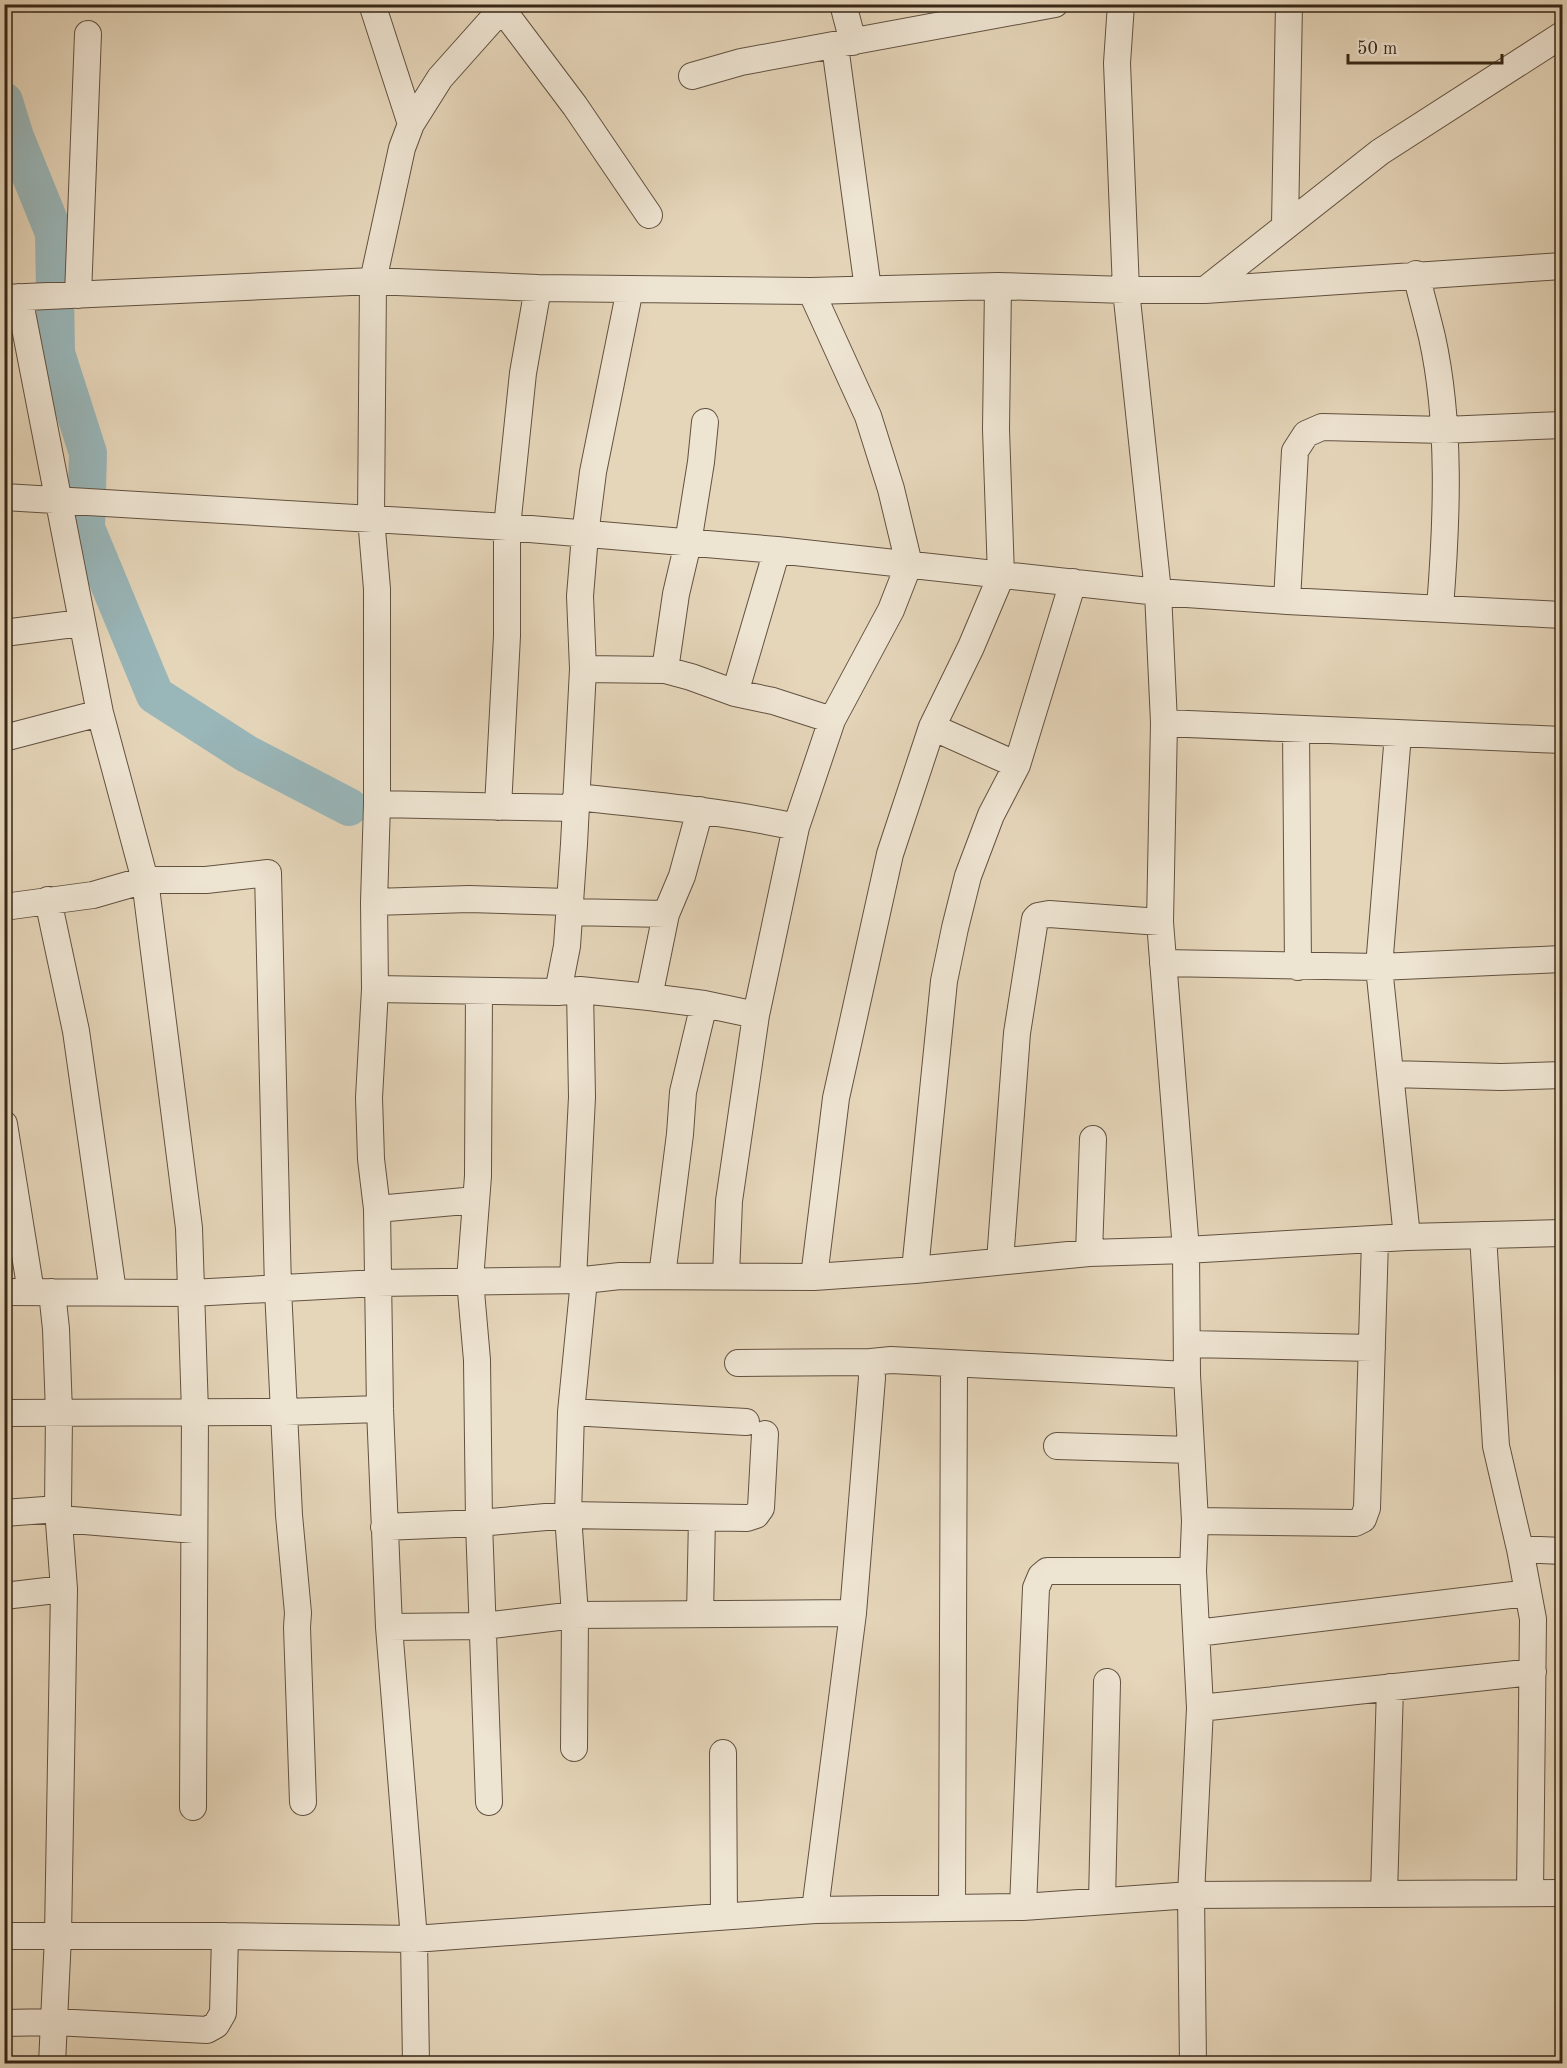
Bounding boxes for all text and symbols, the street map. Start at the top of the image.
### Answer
scale bar [1348,27,1502,65]
text: 50 m [1357,40,1397,58]

